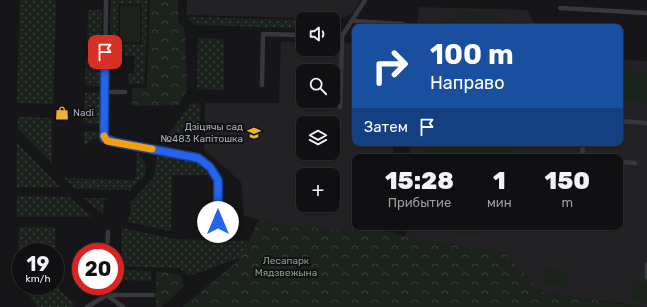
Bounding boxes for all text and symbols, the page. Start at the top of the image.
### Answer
map controls [296,12,340,212]
button: sound [296,12,340,56]
pin [88,35,122,69]
text: 100 m [430,38,514,71]
icon: right [364,40,416,92]
icon: arrive [94,41,116,63]
button: search [296,64,340,108]
text: Направо [430,72,505,94]
shop icon: Nadi [54,105,70,121]
place label: Nadi [73,107,94,119]
button: layers [296,116,340,160]
icon: arrive [416,116,438,138]
text: Затем [364,118,408,136]
place label: Дзіцячы сад №483 Капітошка [161,121,243,145]
school or university icon: Дзіцячы сад №483 Капітошка [246,125,262,141]
text: 15:28 [385,167,454,195]
text: 1 [493,167,506,195]
text: 150 [545,167,590,195]
button: + [296,168,340,212]
text: Прибытие [388,195,451,210]
text: мин [487,195,512,210]
text: m [562,195,573,210]
position arrow [197,201,239,243]
speed limit sign: 20 [72,243,124,295]
text: 19 [27,252,49,276]
park label: Лесапарк Мядзвежына [255,255,317,279]
text: km/h [26,273,50,285]

